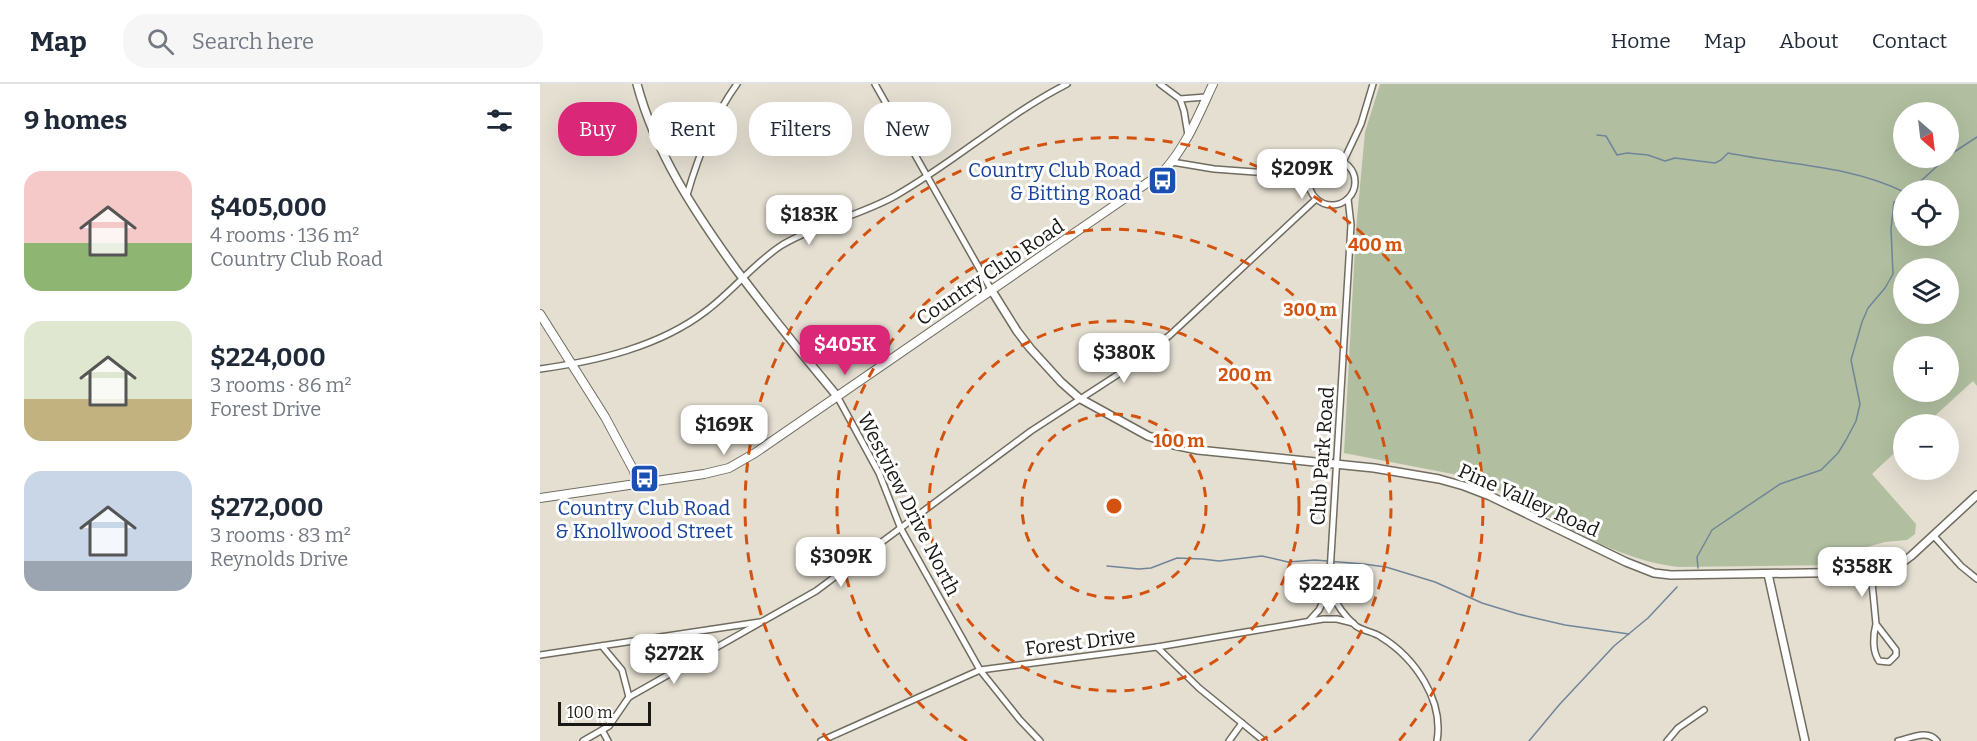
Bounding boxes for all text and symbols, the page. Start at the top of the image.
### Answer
search box [123,14,543,68]
text: Map [30,25,87,58]
icon: search [144,25,177,58]
text: Search here [192,28,314,55]
text: Home [1611,28,1671,54]
text: Map [1704,28,1746,54]
text: About [1779,28,1839,54]
text: Contact [1872,28,1947,54]
chip: Buy [558,102,637,156]
chip: Rent [649,102,737,156]
chip: Filters [749,102,852,156]
chip: New [864,102,951,156]
north arrow [1893,102,1959,168]
map controls [1893,102,1959,480]
icon: filters [483,104,516,137]
text: 9 homes [24,105,127,136]
pin: $209K [1260,149,1344,200]
text: $209K [1271,156,1333,180]
place label: Country Club Road & Bitting Road [968,158,1141,205]
bus stop icon: Country Club Road & Bitting Road [1146,165,1178,197]
button: locate [1893,180,1959,246]
text: $405,000 [210,192,327,223]
icon: home [72,195,144,267]
pin: $183K [767,195,851,246]
text: $183K [780,202,838,226]
street label: Country Club Road [912,214,1069,330]
text: 4 rooms · 136 m² [210,223,359,247]
text: 400 m [1348,234,1402,256]
text: Country Club Road [210,247,383,271]
button: layers [1893,258,1959,324]
text: 300 m [1283,299,1337,321]
pin: $405K [803,325,887,376]
text: $405K [814,332,876,356]
pin: $380K [1082,333,1166,384]
button: + [1893,336,1959,402]
text: $380K [1093,340,1155,364]
text: $224,000 [210,342,326,373]
icon: home [72,345,144,417]
text: 200 m [1218,364,1272,386]
text: 3 rooms · 86 m² [210,373,352,397]
street label: Club Park Road [1305,386,1339,526]
text: Forest Drive [210,397,321,421]
pin: $169K [682,405,766,456]
street label: Westview Drive North [852,409,966,600]
text: $169K [695,412,753,436]
button: − [1893,414,1959,480]
text: 100 m [1153,430,1205,452]
street label: Pine Valley Road [1455,458,1603,542]
bus stop icon: Country Club Road & Knollwood Street [628,462,660,494]
text: $272,000 [210,492,324,523]
icon: home [72,495,144,567]
place label: Country Club Road & Knollwood Street [555,496,733,543]
centre of rings [1104,496,1124,516]
text: 3 rooms · 83 m² [210,523,351,547]
pin: $309K [799,537,883,588]
text: $309K [810,544,872,568]
text: Reynolds Drive [210,547,348,571]
pin: $358K [1820,547,1904,598]
text: $358K [1832,554,1892,578]
pin: $224K [1287,564,1371,615]
text: $224K [1298,571,1360,595]
street label: Forest Drive [1023,623,1137,661]
pin: $272K [632,634,716,685]
text: $272K [644,641,704,665]
scale bar [558,699,651,726]
text: 100 m [567,703,612,722]

